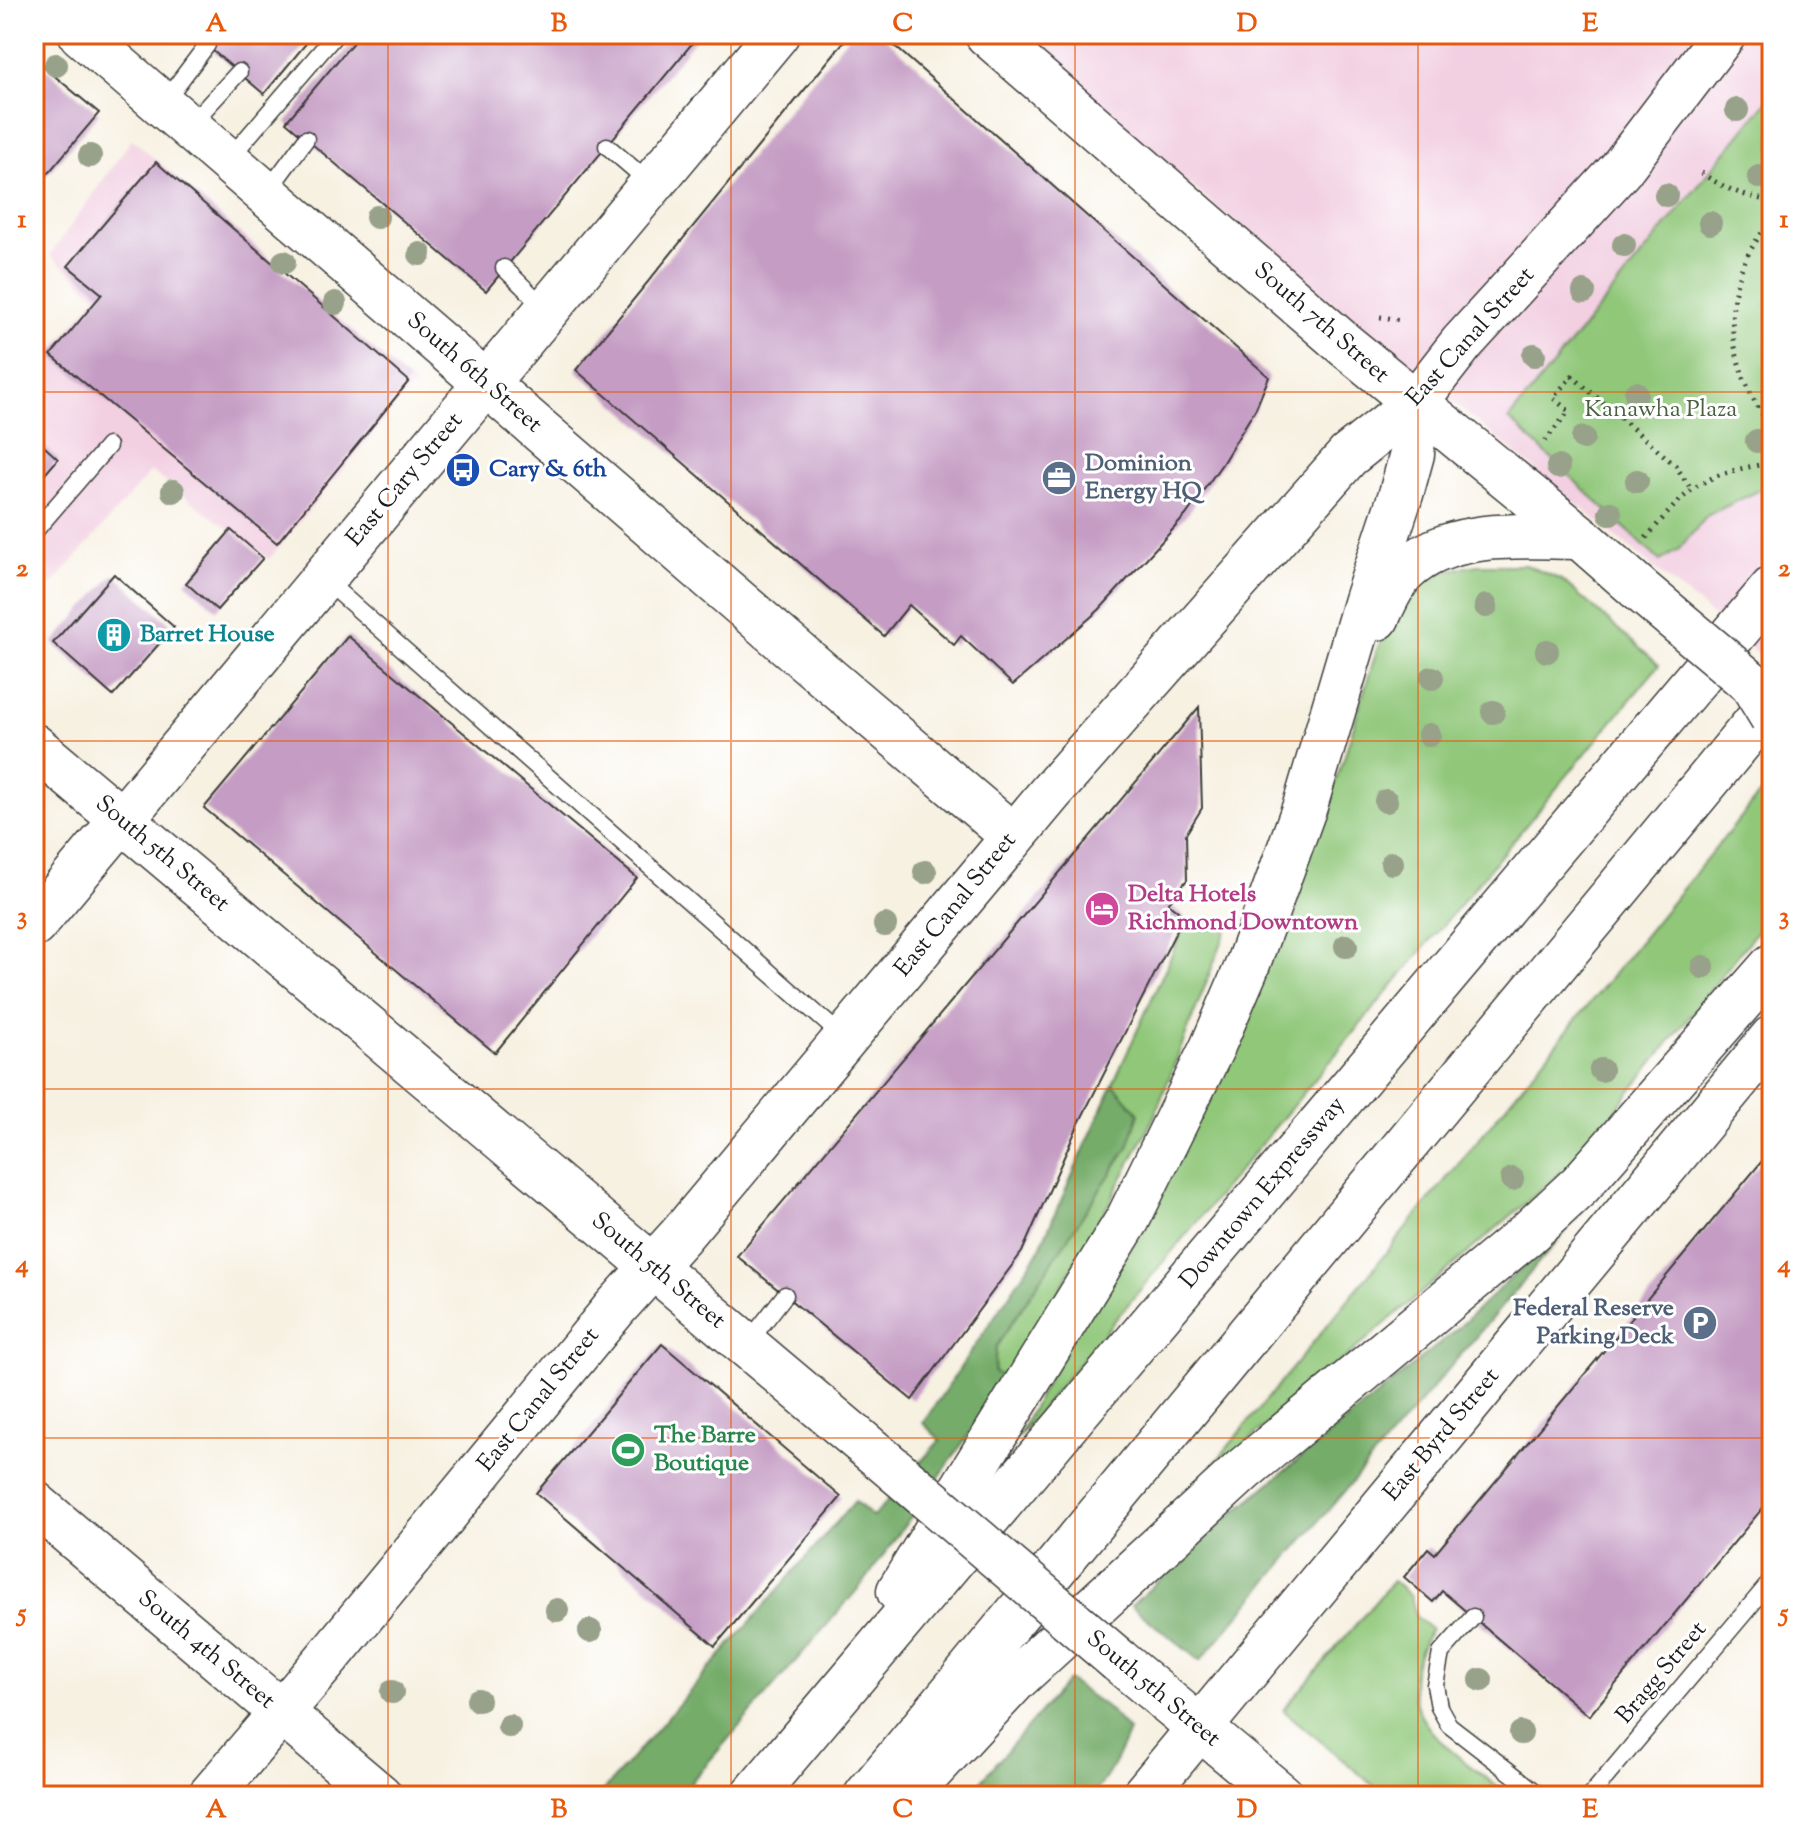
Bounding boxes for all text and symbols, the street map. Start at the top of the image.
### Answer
text: A [205,6,227,43]
text: B [551,6,568,43]
text: C [893,6,913,43]
text: D [1237,6,1257,43]
text: E [1582,6,1598,43]
text: 1 [18,202,27,239]
text: 1 [1780,202,1789,239]
street label: South 7th Street [1246,254,1396,392]
street label: East Canal Street [1399,260,1543,414]
street label: South 6th Street [399,304,549,442]
park label: Kanawha Plaza [1585,393,1737,427]
street label: East Cary Street [339,405,471,555]
place label: Dominion Energy HQ [1085,447,1204,509]
bus stop icon: Cary & 6th [444,451,482,489]
place label: Cary & 6th [489,453,608,487]
office icon: Dominion Energy HQ [1040,459,1078,497]
text: 2 [16,551,29,588]
text: 2 [1778,551,1791,588]
building icon: Barret House [95,616,133,654]
place label: Barret House [140,618,275,652]
street label: South 5th Street [87,788,237,920]
street label: East Canal Street [887,825,1025,985]
place label: Delta Hotels Richmond Downtown [1128,878,1359,940]
hotel icon: Delta Hotels Richmond Downtown [1083,890,1121,928]
text: 3 [17,899,27,936]
text: 3 [1779,899,1789,936]
street label: Downtown Expressway [1172,1089,1354,1296]
street label: South 5th Street [583,1205,733,1337]
text: 4 [14,1247,29,1284]
text: 4 [1776,1247,1791,1284]
place label: Federal Reserve Parking Deck [1513,1292,1675,1354]
parking icon: Federal Reserve Parking Deck [1681,1304,1719,1342]
street label: East Canal Street [470,1320,608,1480]
street label: East Byrd Street [1376,1361,1508,1509]
place label: The Barre Boutique [654,1419,756,1481]
sports icon: The Barre Boutique [609,1431,647,1469]
street label: South 4th Street [130,1582,282,1718]
text: 5 [16,1596,27,1633]
text: 5 [1778,1596,1789,1633]
street label: Bragg Street [1609,1614,1715,1732]
street label: South 5th Street [1078,1623,1228,1755]
text: A [205,1792,227,1829]
text: B [551,1792,568,1829]
text: C [893,1792,913,1829]
text: D [1237,1792,1257,1829]
text: E [1582,1792,1598,1829]

